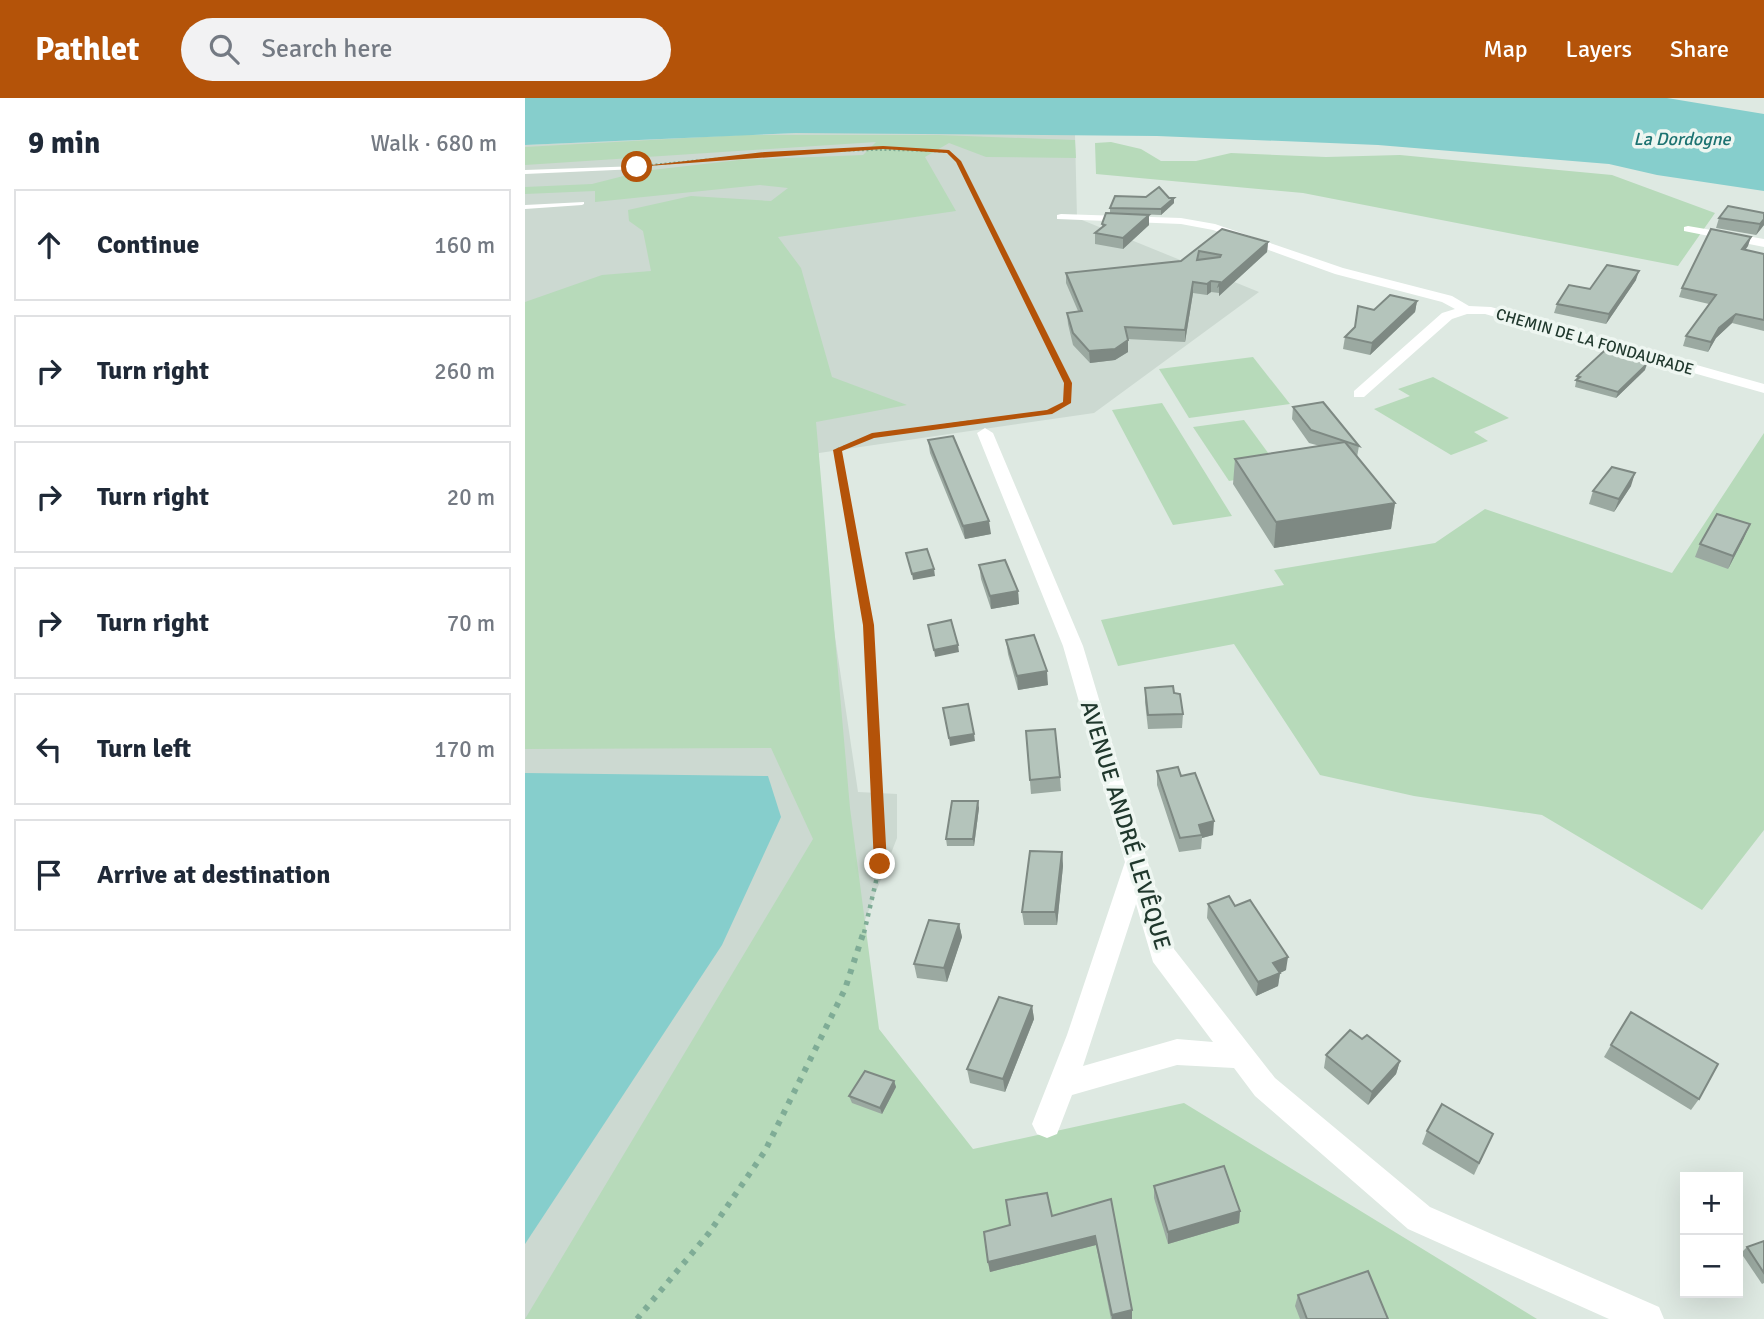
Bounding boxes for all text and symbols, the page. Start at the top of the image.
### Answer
search box [181,18,671,81]
text: Pathlet [35,29,139,70]
icon: search [205,30,243,68]
text: Search here [261,33,393,65]
text: Map [1483,34,1528,64]
text: Layers [1566,34,1632,64]
text: Share [1670,34,1729,64]
text: 9 min [28,125,100,162]
water label: La Dordogne [1633,128,1731,150]
text: Walk · 680 m [371,129,497,158]
route start [621,151,652,182]
icon: ahead [30,226,68,264]
text: Continue [97,229,199,261]
text: 160 m [434,231,495,260]
street label: CHEMIN DE LA FONDAURADE [1494,304,1696,380]
icon: right [30,352,68,390]
text: Turn right [97,355,209,387]
text: 260 m [434,357,495,386]
icon: right [30,478,68,516]
text: Turn right [97,481,209,513]
text: 20 m [447,483,495,512]
icon: right [30,604,68,642]
text: Turn right [97,607,209,639]
text: 70 m [447,609,495,638]
street label: AVENUE ANDRÉ LEVÊQUE [1074,697,1177,953]
icon: left [30,730,68,768]
text: Turn left [97,733,191,765]
text: 170 m [434,735,495,764]
route end [864,848,895,879]
icon: arrive [30,856,68,894]
text: Arrive at destination [97,859,330,891]
map controls [1680,1172,1743,1298]
button: + [1680,1172,1743,1235]
button: − [1680,1235,1743,1298]

